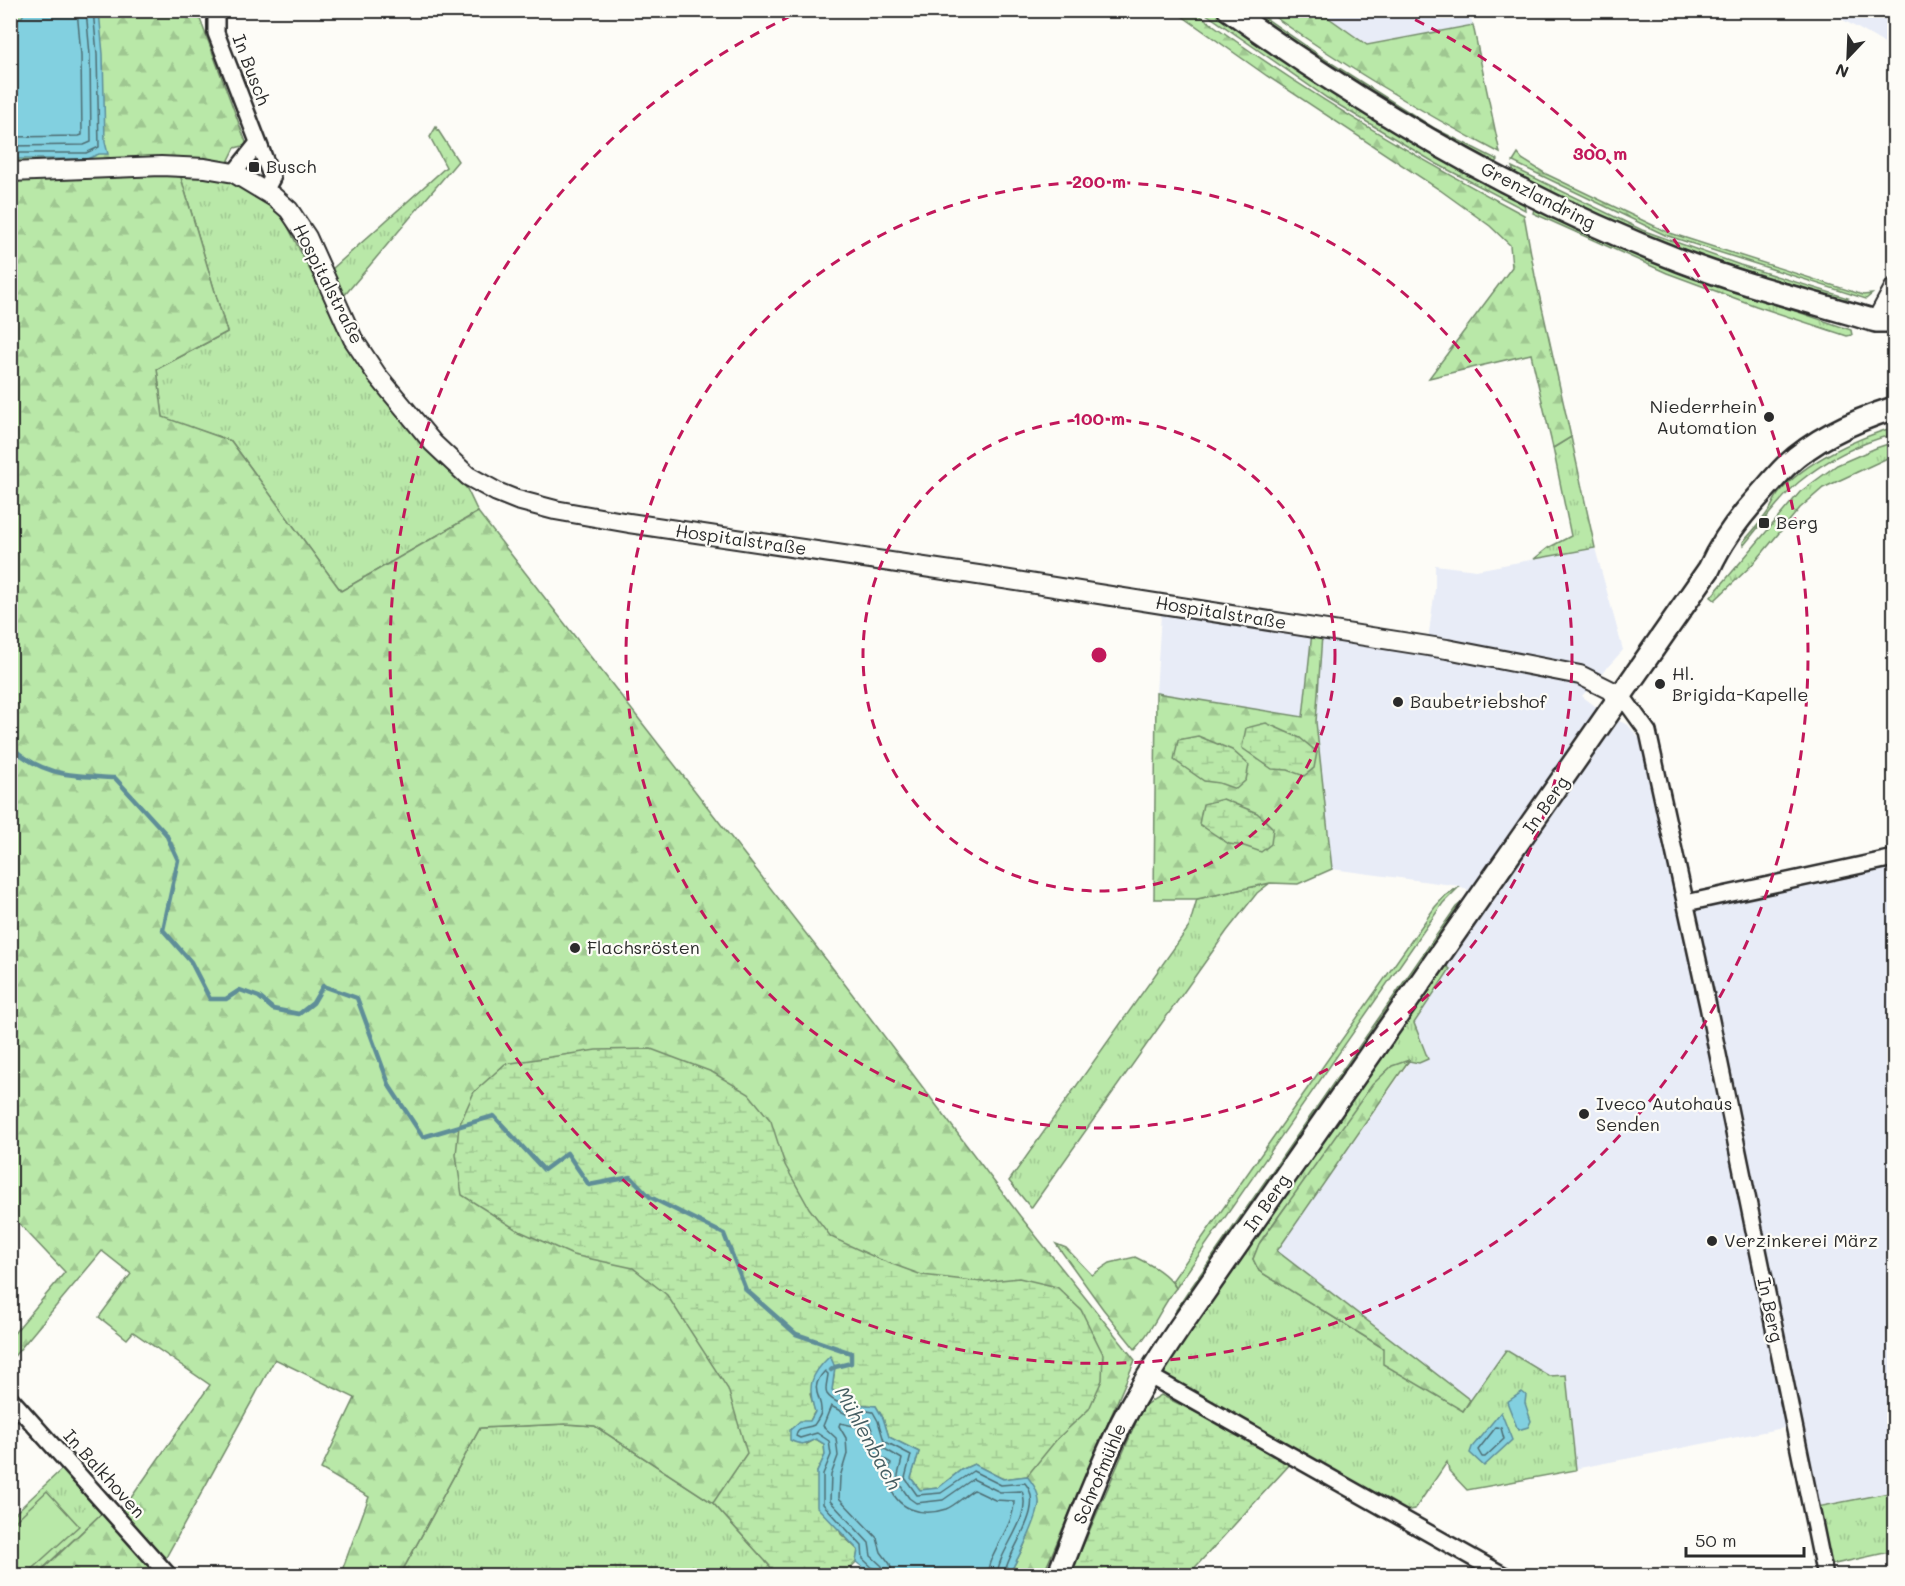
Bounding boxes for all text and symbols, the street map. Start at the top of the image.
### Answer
north arrow [1818,27,1878,87]
street label: In Busch [227,31,276,109]
text: N [1832,59,1852,83]
text: 300 m [1573,141,1627,165]
place label: Busch [266,154,317,178]
street label: Grenzlandring [1477,156,1600,234]
marker: Busch [247,160,261,174]
text: 200 m [1072,169,1126,193]
street label: Hospitalstraße [288,219,370,348]
place label: Niederrhein Automation [1650,394,1757,439]
text: 100 m [1073,406,1125,430]
marker: Niederrhein Automation [1762,410,1776,424]
place label: Berg [1776,510,1818,534]
marker: Berg [1757,516,1771,530]
street label: Hospitalstraße [674,518,808,560]
street label: Hospitalstraße [1154,590,1288,634]
centre of rings [1089,645,1109,665]
place label: Hl. Brigida-Kapelle [1672,661,1808,706]
marker: Hl. Brigida-Kapelle [1653,677,1667,691]
place label: Baubetriebshof [1410,689,1547,713]
marker: Baubetriebshof [1391,695,1405,709]
street label: In Berg [1517,771,1574,838]
place label: Flachsrösten [587,935,700,959]
marker: Flachsrösten [568,941,582,955]
place label: Iveco Autohaus Senden [1596,1091,1732,1136]
marker: Iveco Autohaus Senden [1577,1107,1591,1121]
street label: In Berg [1238,1169,1295,1236]
place label: Verzinkerei März [1724,1228,1878,1252]
marker: Verzinkerei März [1705,1234,1719,1248]
street label: In Berg [1752,1275,1790,1344]
water label: Mühlenbach [830,1381,908,1494]
street label: Schrofmühle [1067,1419,1131,1528]
street label: In Balkhoven [59,1424,151,1523]
scale bar [1686,1520,1804,1558]
text: 50 m [1695,1528,1737,1552]

